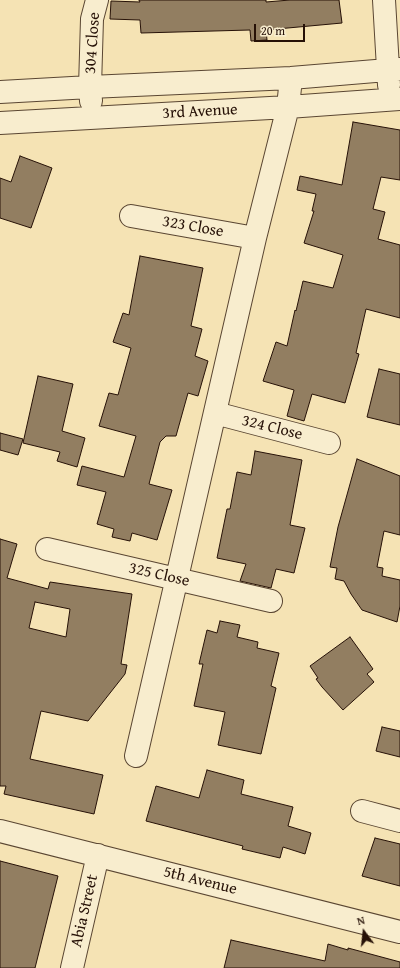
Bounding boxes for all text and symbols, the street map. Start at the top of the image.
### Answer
street label: 304 Close [81,11,105,75]
scale bar [256,16,307,42]
text: 20 m [261,22,285,39]
street label: 3rd Avenue [162,100,238,124]
street label: 323 Close [161,212,225,242]
street label: 324 Close [240,411,304,445]
street label: 325 Close [127,559,191,591]
street label: 5th Avenue [161,863,239,899]
street label: Abia Street [67,873,103,949]
north arrow [344,912,384,952]
text: N [355,912,367,929]

